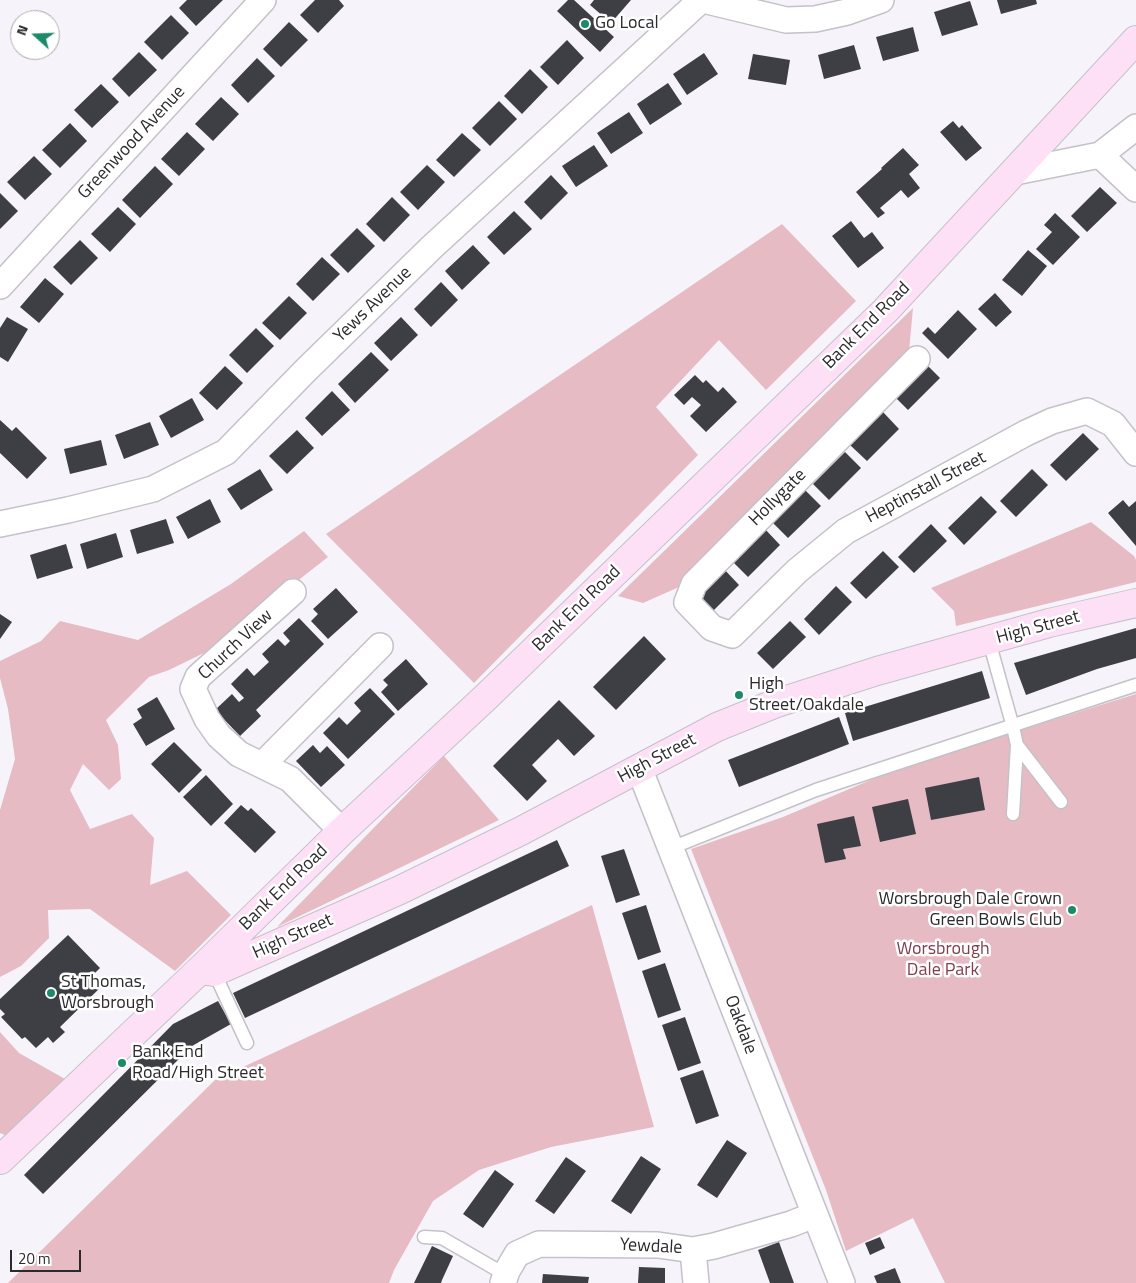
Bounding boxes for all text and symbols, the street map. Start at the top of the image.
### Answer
north arrow [10,10,60,60]
place label: Go Local [595,13,659,35]
marker: Go Local [579,18,591,30]
text: N [10,22,33,38]
street label: Greenwood Avenue [74,82,190,204]
street label: Yews Avenue [330,263,416,347]
street label: Bank End Road [819,278,915,374]
street label: Heptinstall Street [862,447,990,529]
street label: Hollygate [745,465,811,531]
street label: Bank End Road [528,561,626,657]
street label: Church View [194,605,278,685]
street label: High Street [994,607,1082,649]
place label: High Street/Oakdale [749,674,864,716]
marker: High Street/Oakdale [733,689,745,701]
street label: High Street [614,729,700,789]
street label: Bank End Road [235,840,333,936]
place label: Worsbrough Dale Crown Green Bowls Club [878,889,1062,932]
marker: Worsbrough Dale Crown Green Bowls Club [1066,904,1078,916]
street label: High Street [250,910,336,964]
park label: Worsbrough Dale Park [896,939,990,982]
place label: St Thomas, Worsbrough [61,972,154,1014]
marker: St Thomas, Worsbrough [45,987,57,999]
street label: Oakdale [719,993,761,1057]
place label: Bank End Road/High Street [132,1042,264,1084]
marker: Bank End Road/High Street [116,1057,128,1069]
street label: Yewdale [619,1235,683,1259]
scale bar [12,1240,84,1272]
text: 20 m [18,1247,51,1270]

